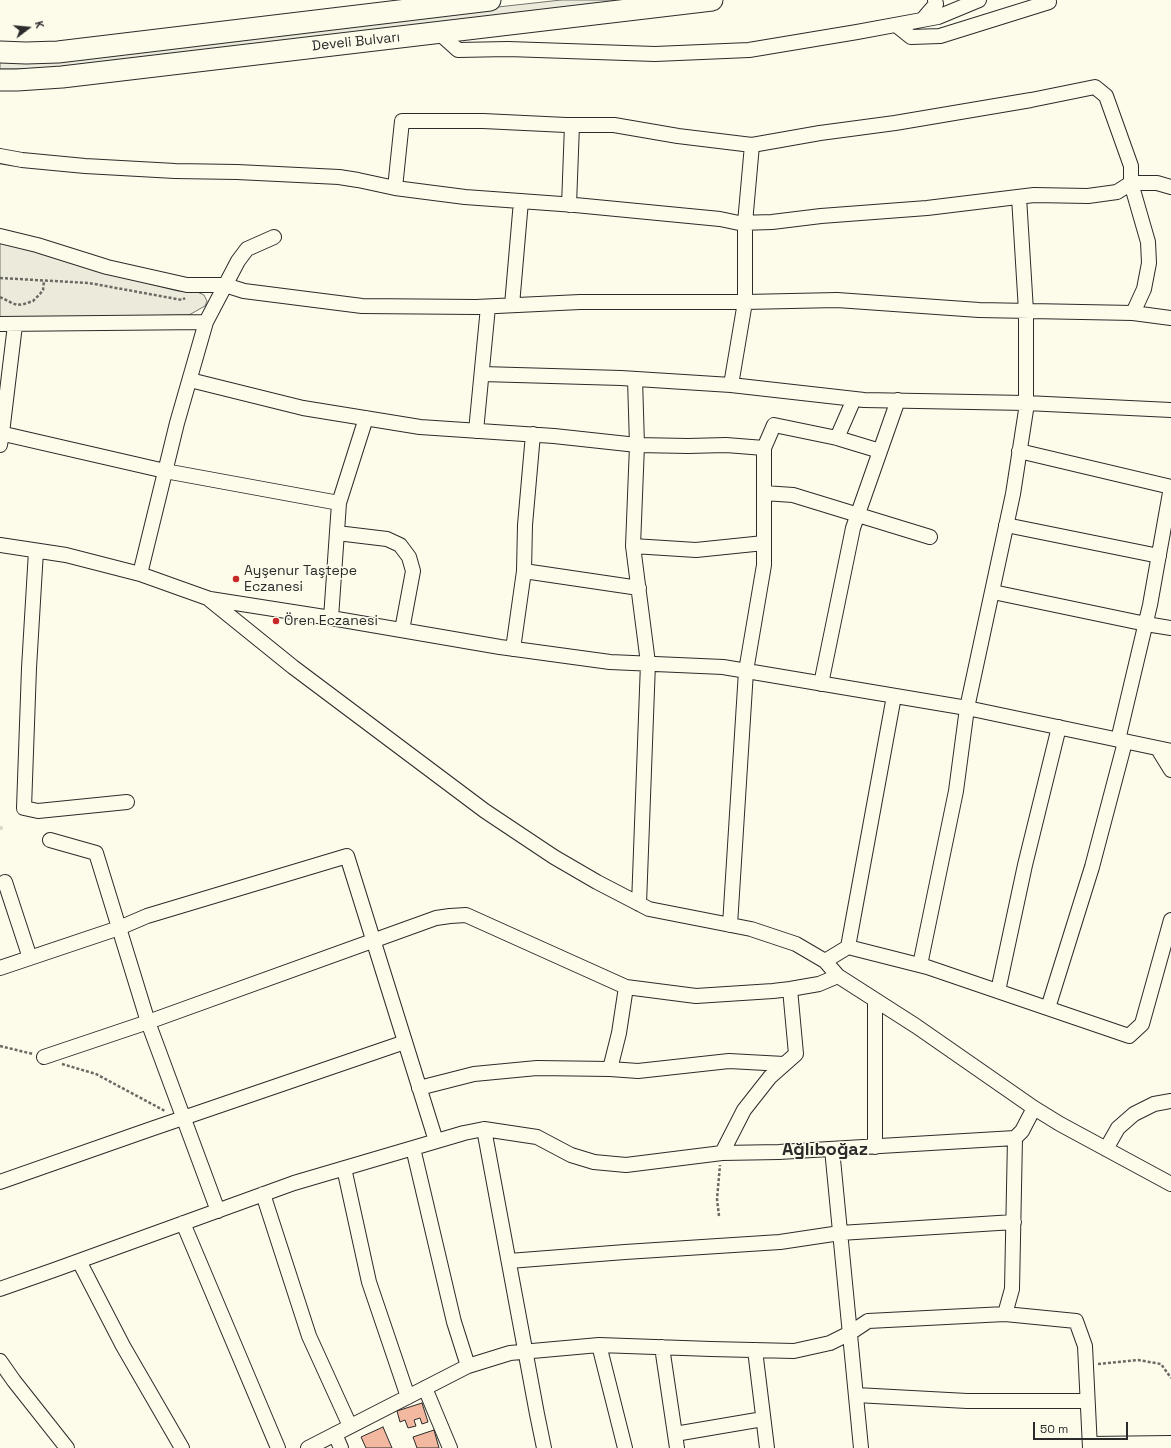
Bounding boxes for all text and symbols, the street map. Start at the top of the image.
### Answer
north arrow [8,8,48,48]
text: K [32,19,47,30]
street label: Develi Bulvarı [311,29,401,55]
place label: Ayşenur Taştepe Eczanesi [244,563,357,596]
marker: Ayşenur Taştepe Eczanesi [231,574,241,584]
place label: Ören Eczanesi [284,613,378,629]
marker: Ören Eczanesi [271,616,281,626]
district label: Ağlıboğaz [782,1139,868,1161]
scale bar [1035,1414,1130,1440]
text: 50 m [1040,1421,1068,1437]

